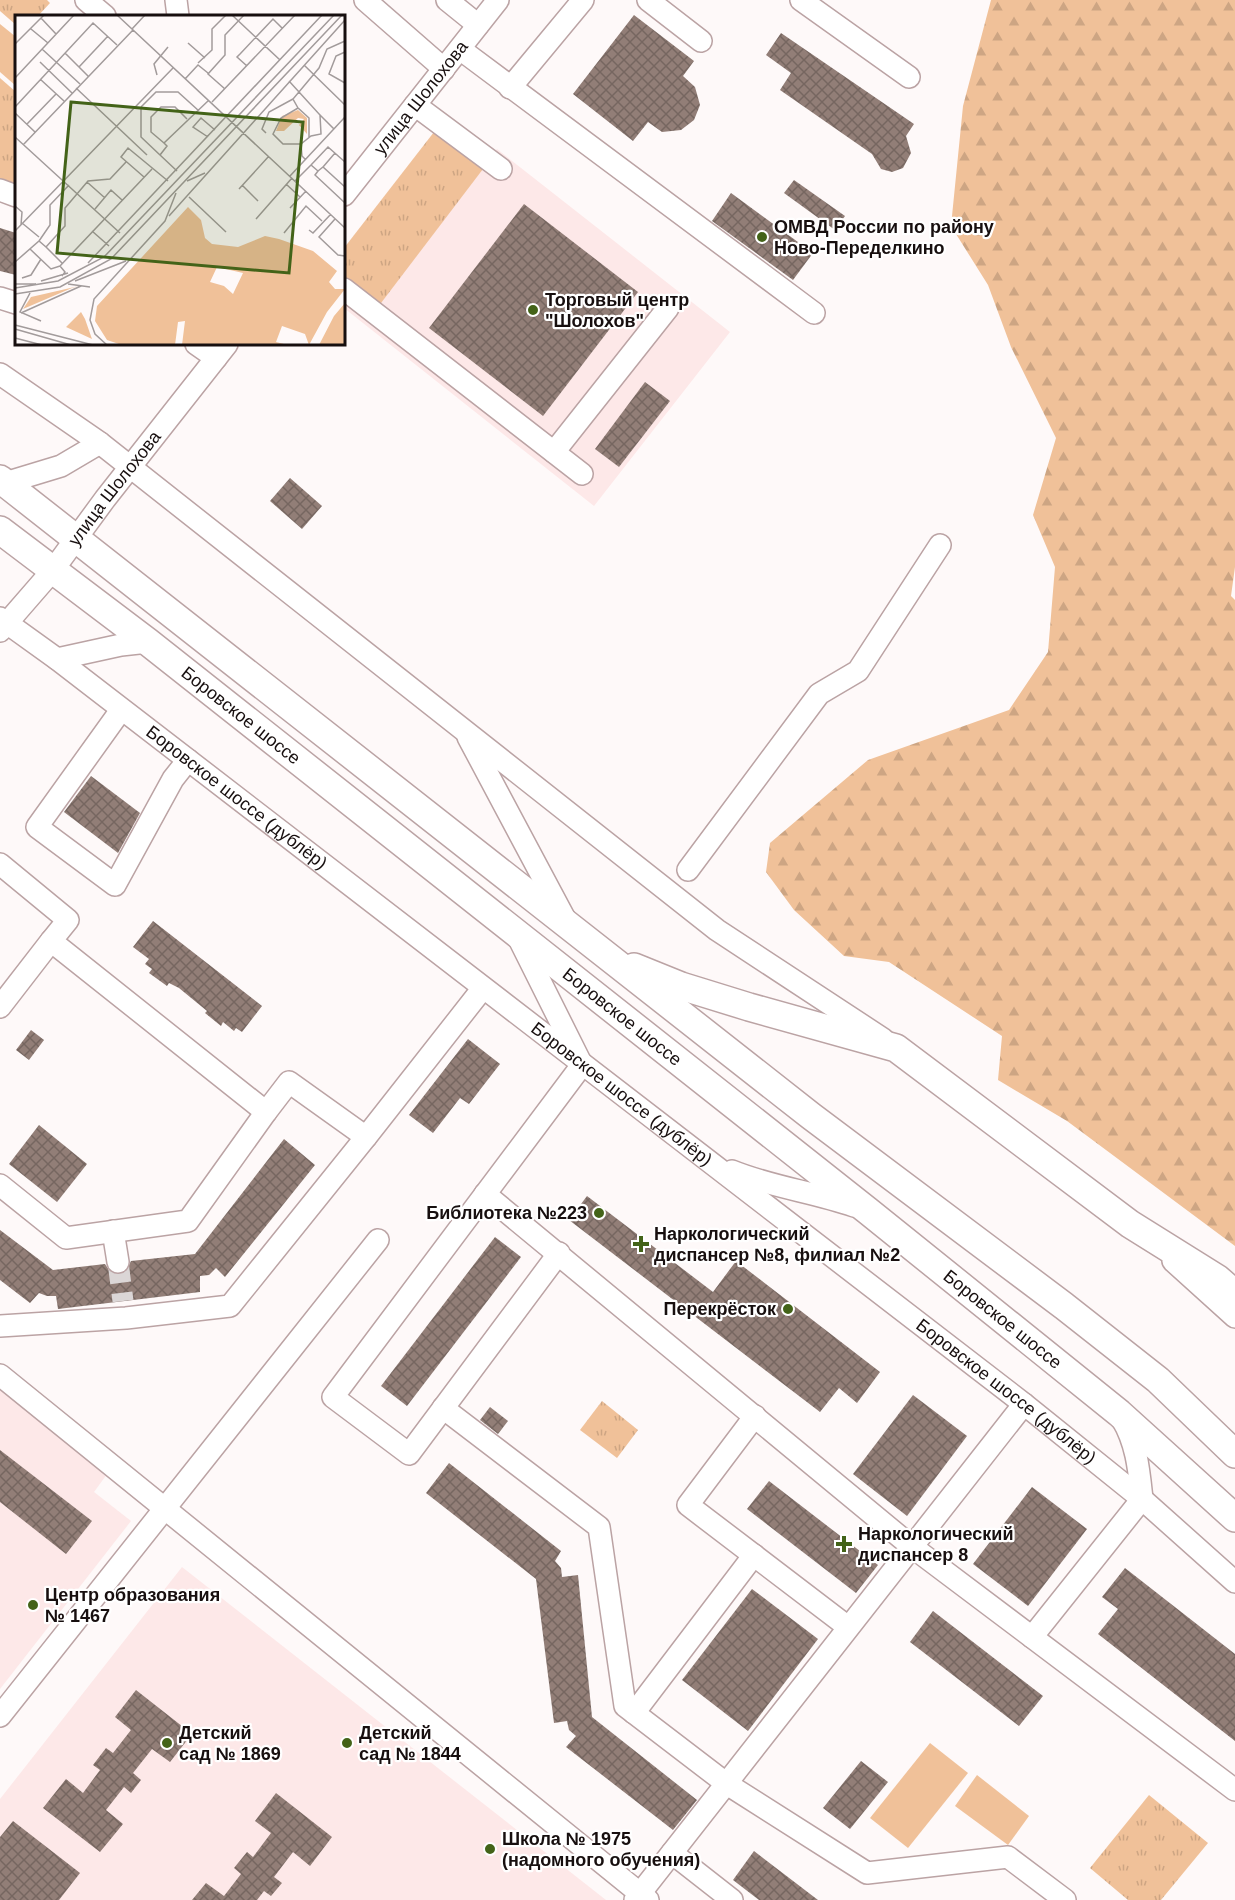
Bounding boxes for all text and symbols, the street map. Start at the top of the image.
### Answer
inset map [15,15,345,345]
street label: улица Шолохова [370,36,473,159]
place label: ОМВД России по району Ново-Переделкино [774,217,994,258]
marker: ОМВД России по району Ново-Переделкино [755,230,769,244]
place label: Торговый центр "Шолохов" [545,290,689,331]
marker: Торговый центр "Шолохов" [526,303,540,317]
street label: улица Шолохова [64,426,165,550]
street label: Боровское шоссе [177,662,304,768]
street label: Боровское шоссе (дублёр) [142,722,331,873]
street label: Боровское шоссе [559,964,686,1070]
street label: Боровское шоссе (дублёр) [527,1018,716,1170]
place label: Библиотека №223 [426,1203,587,1223]
marker: Библиотека №223 [592,1206,606,1220]
place label: Наркологический диспансер №8, филиал №2 [654,1224,900,1265]
marker: Наркологический диспансер №8, филиал №2 [632,1235,650,1253]
street label: Боровское шоссе [939,1266,1066,1373]
place label: Перекрёсток [663,1299,777,1319]
marker: Перекрёсток [781,1302,795,1316]
street label: Боровское шоссе (дублёр) [912,1315,1100,1468]
place label: Наркологический диспансер 8 [858,1524,1013,1565]
marker: Наркологический диспансер 8 [835,1535,853,1553]
place label: Центр образования № 1467 [45,1585,220,1626]
marker: Центр образования № 1467 [26,1598,40,1612]
place label: Детский сад № 1869 [179,1723,281,1764]
place label: Детский сад № 1844 [359,1723,461,1764]
marker: Детский сад № 1869 [160,1736,174,1750]
marker: Детский сад № 1844 [340,1736,354,1750]
place label: Школа № 1975 (надомного обучения) [502,1829,700,1870]
marker: Школа № 1975 (надомного обучения) [483,1842,497,1856]

